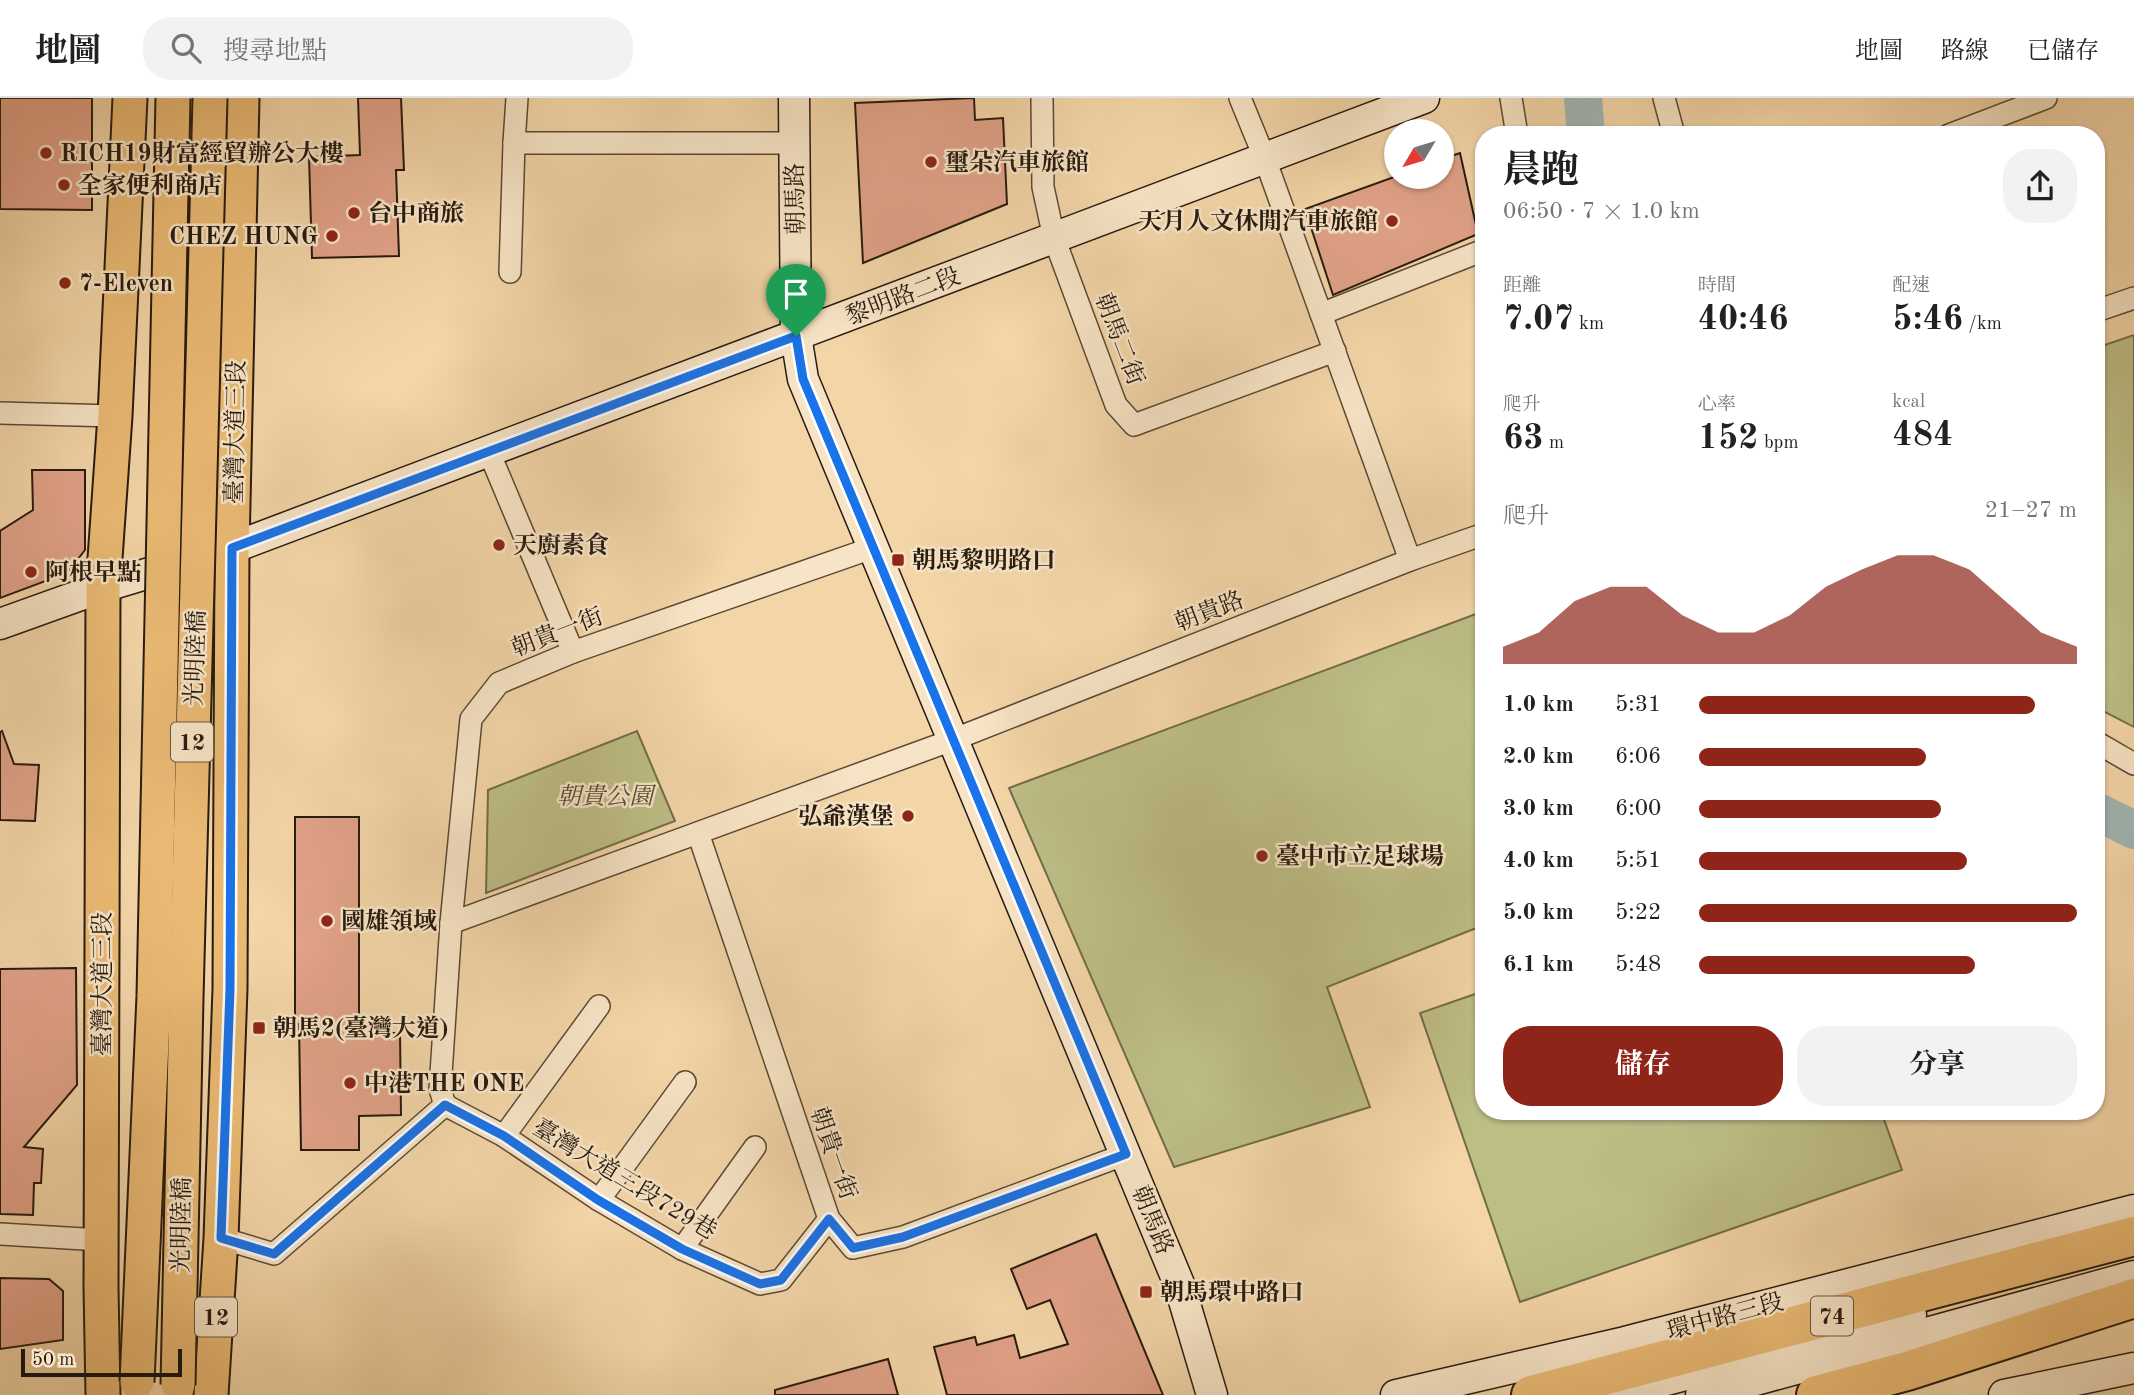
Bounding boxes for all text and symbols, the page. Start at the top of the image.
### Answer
search box [143,17,633,80]
icon: search [167,29,205,67]
text: 地圖 [35,36,101,69]
text: 搜尋地點 [223,39,327,65]
text: 地圖 [1855,40,1903,64]
text: 路線 [1941,40,1989,64]
text: 已儲存 [2027,40,2099,64]
north arrow [1384,119,1454,189]
map controls [1384,119,1454,189]
place label: RICH19財富經貿辦公大樓 [60,140,344,167]
marker: RICH19財富經貿辦公大樓 [38,145,54,161]
place label: 璽朵汽車旅館 [945,149,1089,176]
button: share [2003,149,2077,223]
text: 晨跑 [1503,153,1579,191]
marker: 璽朵汽車旅館 [923,154,939,170]
street label: 朝馬路 [781,163,810,235]
place label: 全家便利商店 [78,172,222,199]
marker: 全家便利商店 [56,177,72,193]
place label: 台中商旅 [368,200,464,227]
text: 06:50 · 7 × 1.0 km [1503,200,1700,223]
marker: 台中商旅 [346,205,362,221]
place label: 天月人文休閒汽車旅館 [1138,208,1378,235]
marker: 天月人文休閒汽車旅館 [1384,213,1400,229]
place label: CHEZ HUNG [169,226,318,250]
marker: CHEZ HUNG [324,228,340,244]
street label: 黎明路二段 [842,262,964,331]
pin [766,264,826,336]
place label: 7-Eleven [79,273,173,297]
marker: 7-Eleven [57,275,73,291]
icon: arrive [777,275,815,313]
text: 距離 [1503,277,1541,296]
text: 時間 [1698,277,1736,296]
text: 配速 [1892,277,1930,296]
street label: 朝馬二街 [1090,290,1149,389]
text: 7.07 [1503,302,1574,337]
text: 40:46 [1698,302,1789,337]
text: 5:46 [1892,302,1963,337]
text: km [1574,315,1604,334]
text: /km [1963,315,2002,334]
street label: 臺灣大道三段 [221,360,250,504]
text: kcal [1892,393,1925,412]
text: 爬升 [1503,396,1541,415]
text: 心率 [1698,396,1736,415]
text: 484 [1892,418,1953,453]
text: 63 [1503,421,1544,456]
text: 152 [1698,421,1759,456]
text: m [1544,434,1564,453]
text: bpm [1759,434,1799,453]
text: 21–27 m [1985,499,2077,522]
text: 爬升 [1503,505,1549,528]
place label: 天廚素食 [513,532,609,559]
marker: 天廚素食 [491,537,507,553]
place label: 朝馬黎明路口 [912,547,1056,574]
marker: 朝馬黎明路口 [890,552,906,568]
place label: 阿根早點 [45,559,141,586]
marker: 阿根早點 [23,564,39,580]
street label: 朝貴路 [1171,586,1248,637]
street label: 朝貴一街 [508,603,607,662]
street label: 光明陸橋 [180,610,211,706]
text: 1.0 km [1503,693,1574,716]
text: 5:31 [1615,693,1661,716]
road number: 12 [171,722,213,762]
text: 2.0 km [1503,745,1574,768]
text: 6:06 [1615,745,1661,768]
park label: 朝貴公園 [557,783,657,810]
text: 3.0 km [1503,797,1574,820]
text: 6:00 [1615,797,1661,820]
place label: 弘爺漢堡 [798,803,894,830]
marker: 弘爺漢堡 [900,808,916,824]
place label: 臺中市立足球場 [1276,843,1444,870]
marker: 臺中市立足球場 [1254,848,1270,864]
text: 4.0 km [1503,849,1574,872]
text: 5:51 [1615,849,1661,872]
text: 5.0 km [1503,901,1574,924]
text: 5:22 [1615,901,1661,924]
place label: 國雄領域 [341,908,437,935]
street label: 臺灣大道三段 [89,912,116,1056]
marker: 國雄領域 [319,913,335,929]
text: 6.1 km [1503,953,1574,976]
text: 5:48 [1615,953,1661,976]
place label: 朝馬2(臺灣大道) [273,1015,449,1042]
marker: 朝馬2(臺灣大道) [251,1020,267,1036]
button: 儲存 [1503,1026,1783,1106]
button: 分享 [1797,1026,2077,1106]
place label: 中港THE ONE [364,1070,524,1097]
marker: 中港THE ONE [342,1075,358,1091]
street label: 朝貴一街 [805,1103,862,1203]
street label: 臺灣大道三段729巷 [528,1114,722,1245]
street label: 光明陸橋 [167,1177,196,1273]
street label: 朝馬路 [1127,1182,1179,1259]
place label: 朝馬環中路口 [1160,1279,1304,1306]
marker: 朝馬環中路口 [1138,1284,1154,1300]
street label: 環中路三段 [1664,1288,1787,1345]
road number: 74 [1811,1296,1853,1336]
road number: 12 [195,1298,237,1336]
scale bar [21,1346,182,1378]
text: 50 m [32,1351,74,1370]

